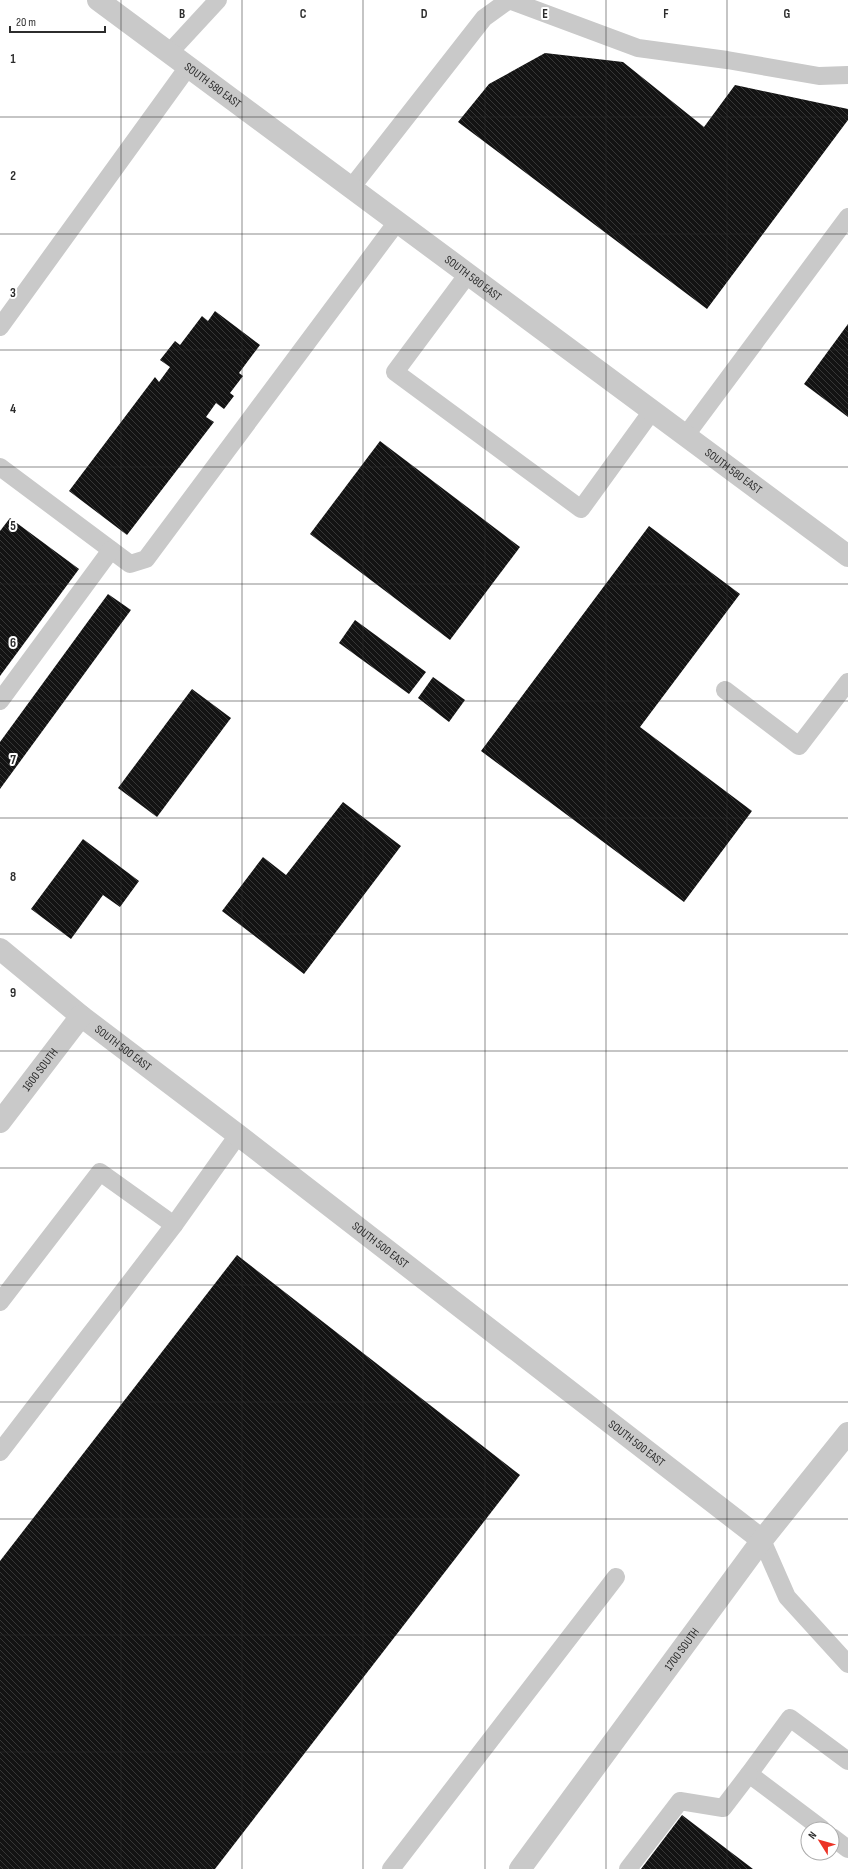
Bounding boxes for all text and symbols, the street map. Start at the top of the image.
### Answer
text: B [179,6,185,22]
text: C [300,6,307,22]
text: D [421,6,428,22]
text: E [542,6,548,22]
text: F [663,6,669,22]
text: G [784,6,791,22]
scale bar [10,8,105,34]
text: 20 m [16,15,36,30]
text: 1 [10,51,16,67]
street label: SOUTH 580 EAST [181,59,244,111]
text: 2 [10,168,16,184]
street label: SOUTH 580 EAST [442,252,505,304]
text: 3 [10,285,16,301]
text: 4 [10,401,16,417]
street label: SOUTH 580 EAST [702,445,765,497]
text: 5 [10,518,16,534]
text: 6 [10,635,16,651]
text: 7 [10,752,16,768]
text: 8 [10,869,16,885]
text: 9 [10,985,16,1001]
street label: SOUTH 500 EAST [92,1022,155,1074]
street label: 1600 SOUTH [19,1045,61,1094]
street label: SOUTH 500 EAST [349,1218,412,1272]
street label: SOUTH 500 EAST [605,1417,668,1470]
street label: 1700 SOUTH [661,1625,702,1673]
north arrow [800,1821,840,1861]
text: N [805,1829,819,1842]

